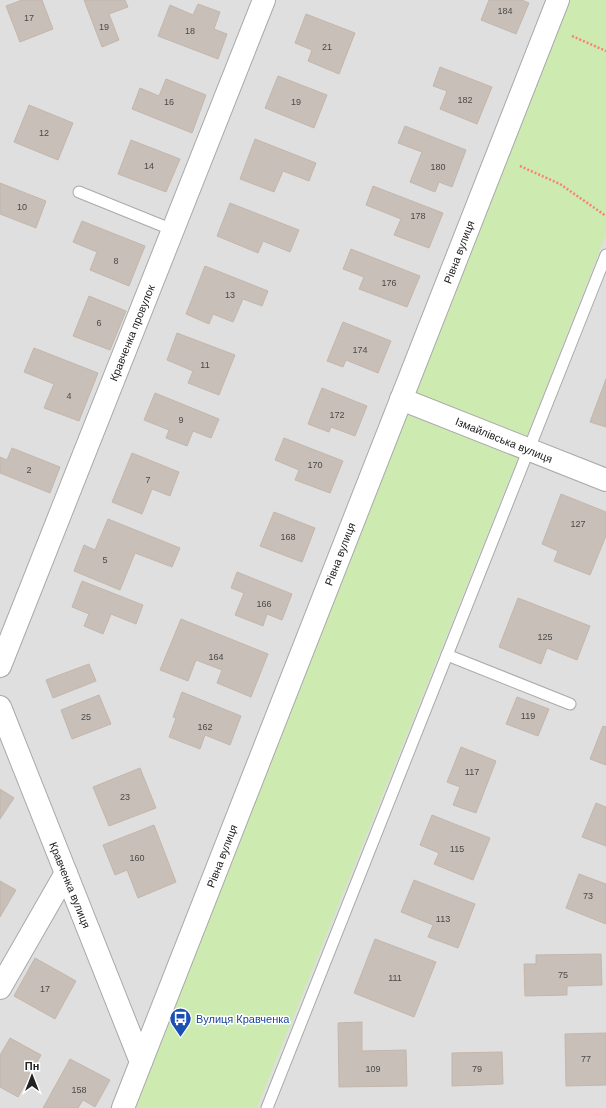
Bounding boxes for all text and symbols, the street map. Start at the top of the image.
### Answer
house number: 184 [497,6,513,16]
house number: 17 [24,13,34,23]
house number: 19 [99,22,109,32]
house number: 18 [185,26,195,36]
house number: 21 [322,42,332,52]
house number: 182 [457,95,473,105]
house number: 16 [164,97,174,107]
house number: 19 [291,97,301,107]
house number: 12 [39,128,49,138]
house number: 14 [144,161,154,171]
house number: 180 [430,162,446,172]
house number: 10 [17,202,27,212]
house number: 178 [410,211,426,221]
street label: Рівна вулиця [441,219,477,285]
house number: 8 [113,256,119,266]
house number: 176 [381,278,397,288]
street label: Кравченка провулок [107,283,157,383]
house number: 13 [225,290,235,300]
house number: 6 [96,318,102,328]
house number: 174 [352,345,368,355]
house number: 11 [200,360,210,370]
house number: 4 [66,391,72,401]
house number: 172 [329,410,345,420]
house number: 9 [178,415,184,425]
street label: Ізмайлівська вулиця [454,415,554,465]
house number: 170 [307,460,323,470]
house number: 2 [26,465,32,475]
house number: 7 [145,475,151,485]
house number: 127 [570,519,586,529]
street label: Рівна вулиця [322,521,358,587]
house number: 168 [280,532,296,542]
house number: 5 [102,555,108,565]
house number: 166 [256,599,272,609]
house number: 125 [537,632,553,642]
house number: 164 [208,652,224,662]
house number: 119 [521,711,535,721]
house number: 25 [81,712,91,722]
house number: 162 [197,722,213,732]
house number: 117 [465,767,479,777]
house number: 23 [120,792,130,802]
street label: Рівна вулиця [204,823,240,889]
street label: Кравченка вулиця [47,840,93,930]
house number: 115 [450,844,464,854]
house number: 160 [129,853,145,863]
house number: 73 [583,891,593,901]
house number: 113 [436,914,450,924]
house number: 75 [558,970,568,980]
house number: 111 [388,973,402,983]
house number: 17 [40,984,50,994]
bus stop icon: Вулиця Кравченка [167,1006,193,1039]
place label: Вулиця Кравченка [196,1013,290,1025]
house number: 77 [581,1054,591,1064]
north arrow [12,1056,52,1096]
text: Пн [25,1060,39,1072]
house number: 109 [365,1064,381,1074]
house number: 79 [472,1064,482,1074]
house number: 158 [71,1085,87,1095]

